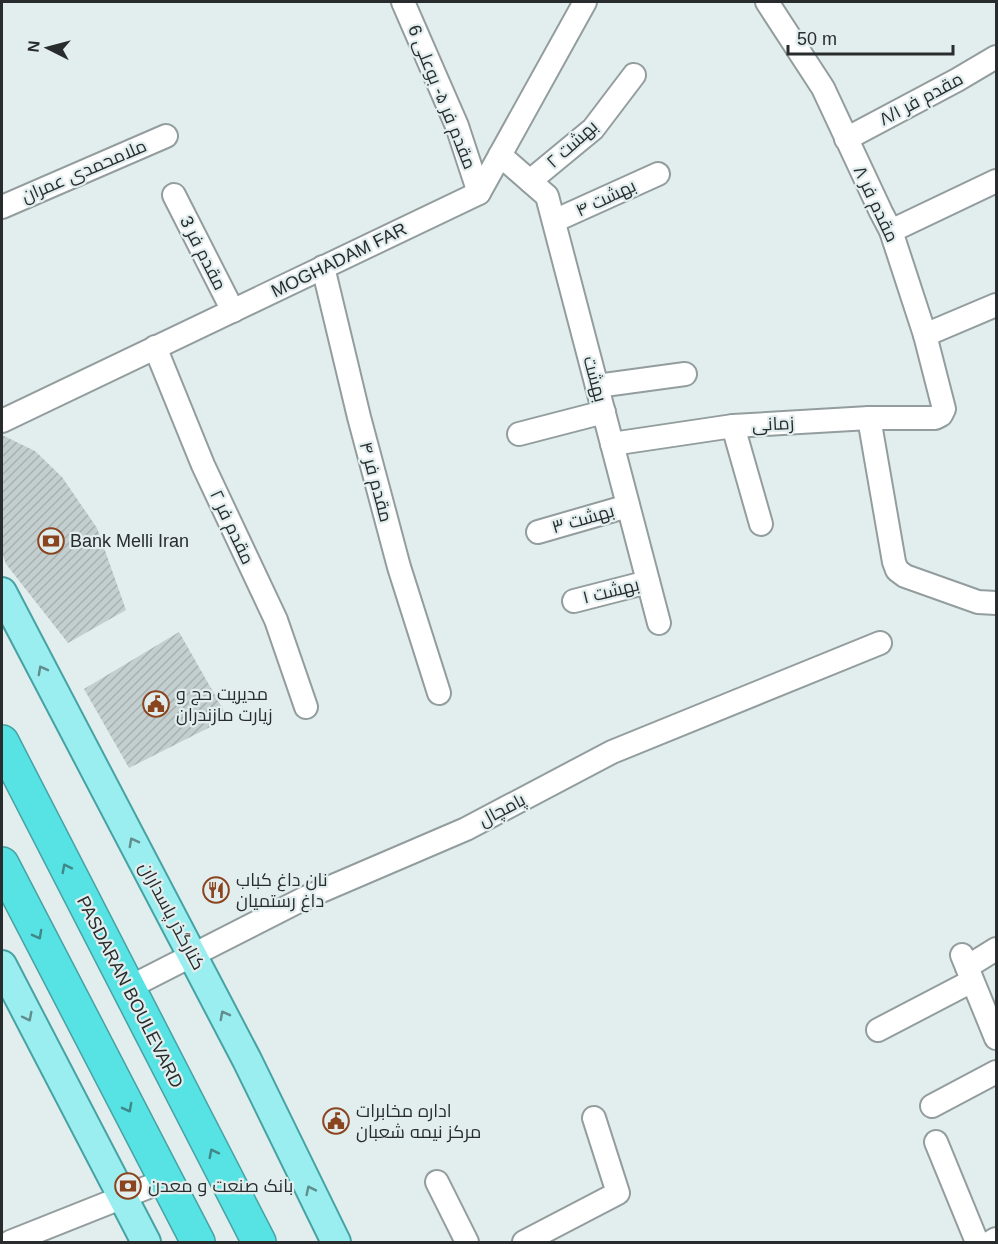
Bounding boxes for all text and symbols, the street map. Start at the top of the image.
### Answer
north arrow [18,18,78,78]
scale bar [788,18,953,56]
street label: مقدم فر ۵- بوعلی 6 [402,22,480,173]
text: 50 m [797,29,837,49]
text: N [25,40,43,53]
street label: مقدم فر ۸/۱ [876,69,967,131]
street label: بهشت ۲ [543,116,602,173]
street label: ملامحمدی عمران [18,136,150,207]
street label: مقدم فر ۸ [848,163,902,246]
street label: بهشت ۴ [573,175,640,221]
street label: مقدم فر 3 [174,213,230,294]
street label: MOGHADAM FAR [268,219,410,301]
street label: بهشت [578,354,611,404]
street label: زمانی [751,413,795,436]
street label: مقدم فر ۴ [354,440,396,525]
street label: مقدم فر ۲ [204,487,258,568]
street label: بهشت ۳ [549,501,617,538]
bank icon: Bank Melli Iran [36,526,66,556]
place label: Bank Melli Iran [70,531,189,551]
street label: بهشت ۱ [581,574,642,609]
one-way arrow [38,666,49,676]
place label: مدیریت حج و زیارت مازندران [176,684,272,726]
public building icon: مدیریت حج و زیارت مازندران [141,689,171,719]
street label: پامچال [475,789,530,832]
one-way arrow [129,838,140,849]
street label: کنارگذر پاسداران [133,859,209,974]
one-way arrow [62,863,73,874]
place label: نان داغ کباب داغ رستمیان [236,870,328,913]
restaurant icon: نان داغ کباب داغ رستمیان [201,875,231,905]
street label: PASDARAN BOULEVARD [73,893,187,1091]
one-way arrow [31,928,42,939]
one-way arrow [21,1011,33,1022]
one-way arrow [220,1011,231,1021]
one-way arrow [121,1101,133,1112]
place label: اداره مخابرات مرکز نیمه شعبان [356,1101,481,1143]
public building icon: اداره مخابرات مرکز نیمه شعبان [321,1106,351,1136]
one-way arrow [209,1149,220,1159]
bank icon: بانک صنعت و معدن [113,1171,143,1201]
place label: بانک صنعت و معدن [148,1176,293,1197]
one-way arrow [306,1185,318,1196]

